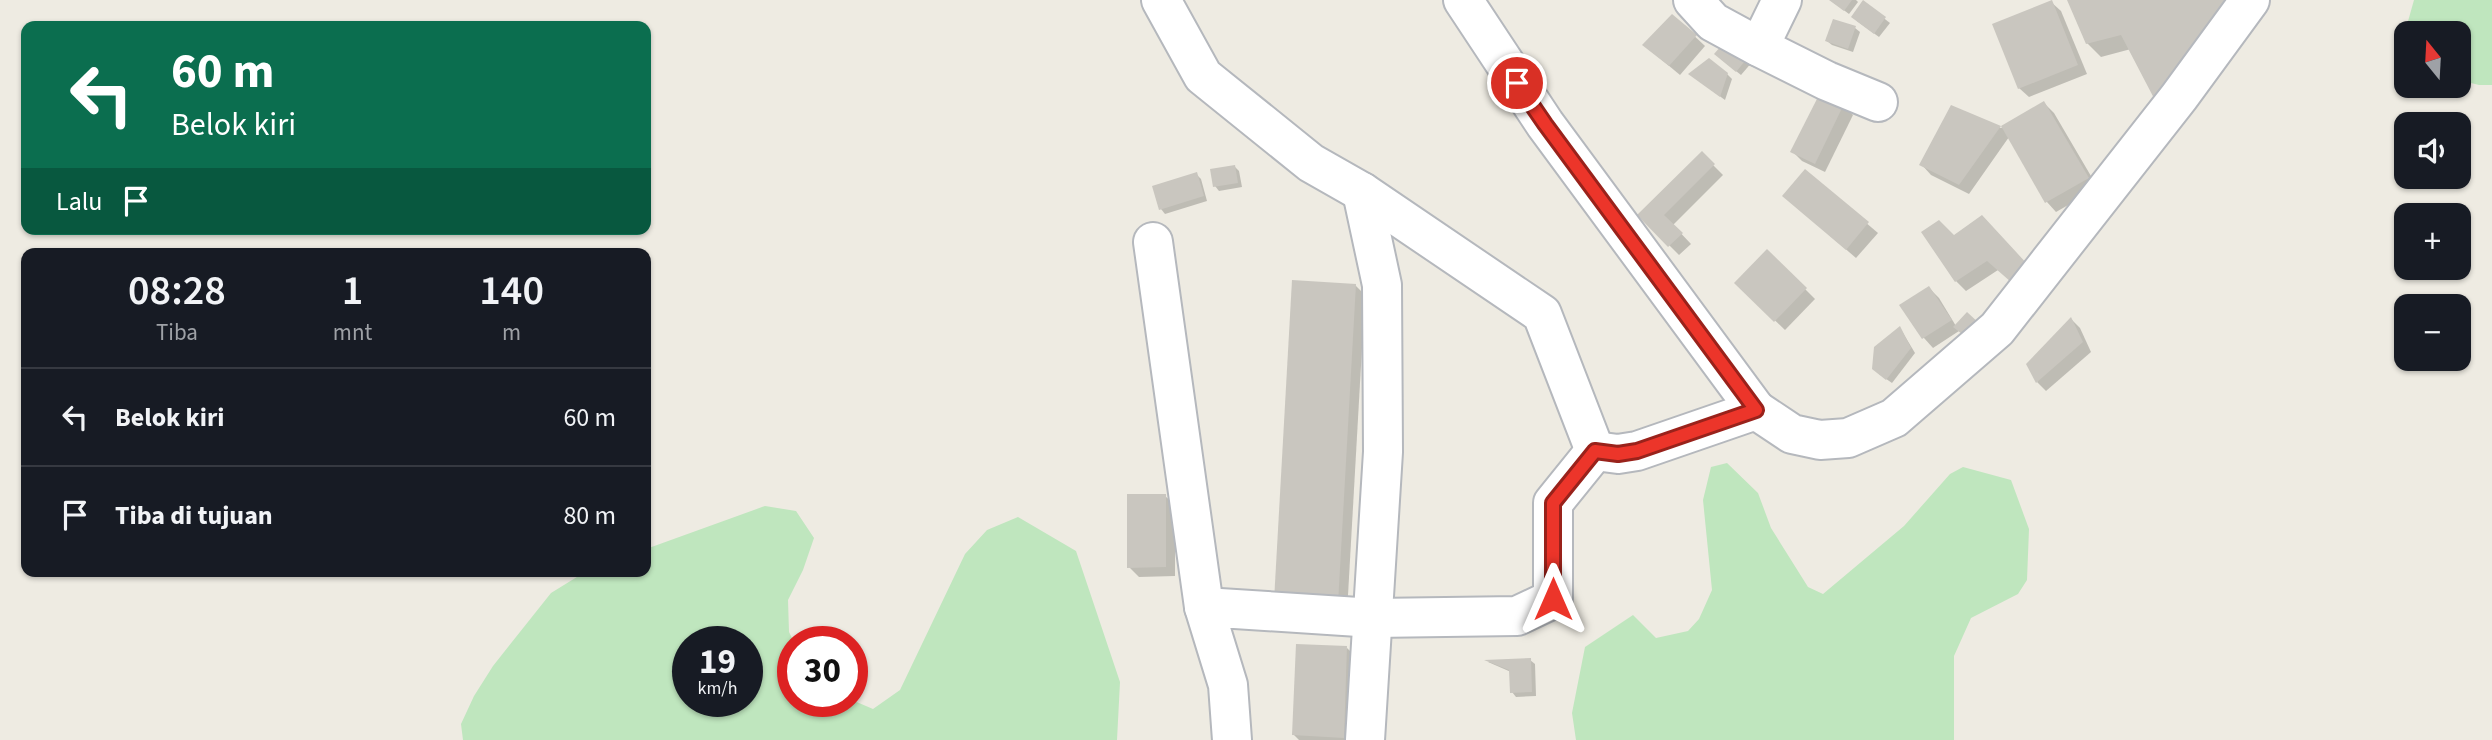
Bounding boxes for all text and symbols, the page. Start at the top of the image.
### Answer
north arrow [2394,21,2471,98]
map controls [2394,21,2471,371]
text: 60 m [171,37,275,107]
icon: left [56,49,147,140]
pin [1487,53,1547,113]
icon: arrive [1498,64,1536,102]
text: Belok kiri [171,102,296,148]
button: sound [2394,112,2471,189]
icon: arrive [117,182,155,220]
text: Lalu [56,183,103,220]
button: + [2394,203,2471,280]
text: 08:28 [128,261,226,321]
text: 1 [342,261,363,321]
text: 140 [479,261,544,321]
button: − [2394,294,2471,371]
text: Tiba [156,316,198,349]
text: mnt [333,316,372,349]
text: m [502,316,521,349]
icon: left [56,398,94,436]
text: Belok kiri [115,399,224,436]
text: 60 m [563,399,616,436]
icon: arrive [56,496,94,534]
text: Tiba di tujuan [115,497,273,534]
text: 80 m [563,497,616,534]
position arrow [1516,562,1590,636]
speed limit sign: 30 [777,626,868,717]
text: 19 [699,637,736,687]
text: km/h [698,676,737,701]

